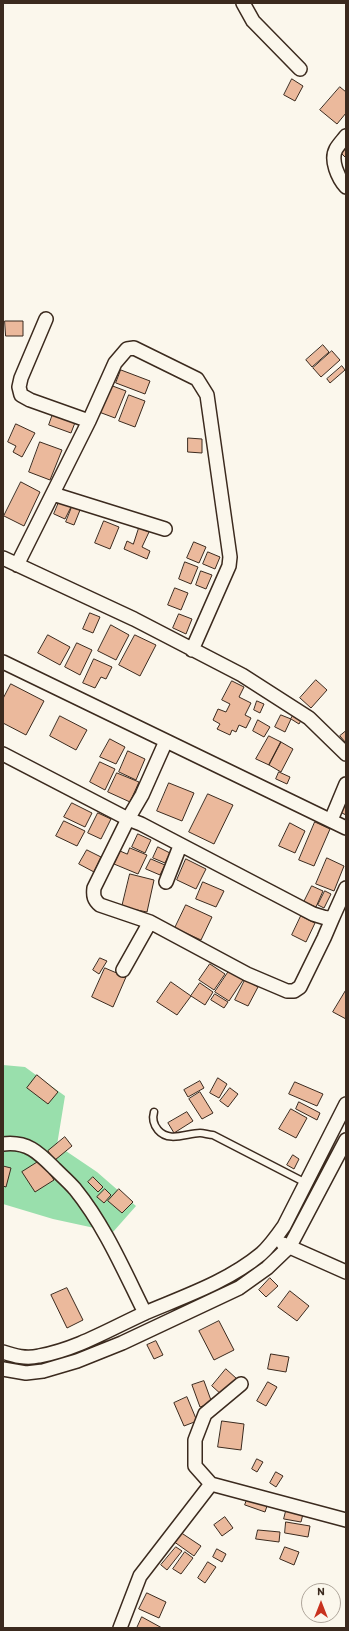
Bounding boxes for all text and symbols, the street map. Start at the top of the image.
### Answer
north arrow [301,1583,341,1623]
text: N [317,1585,325,1598]

